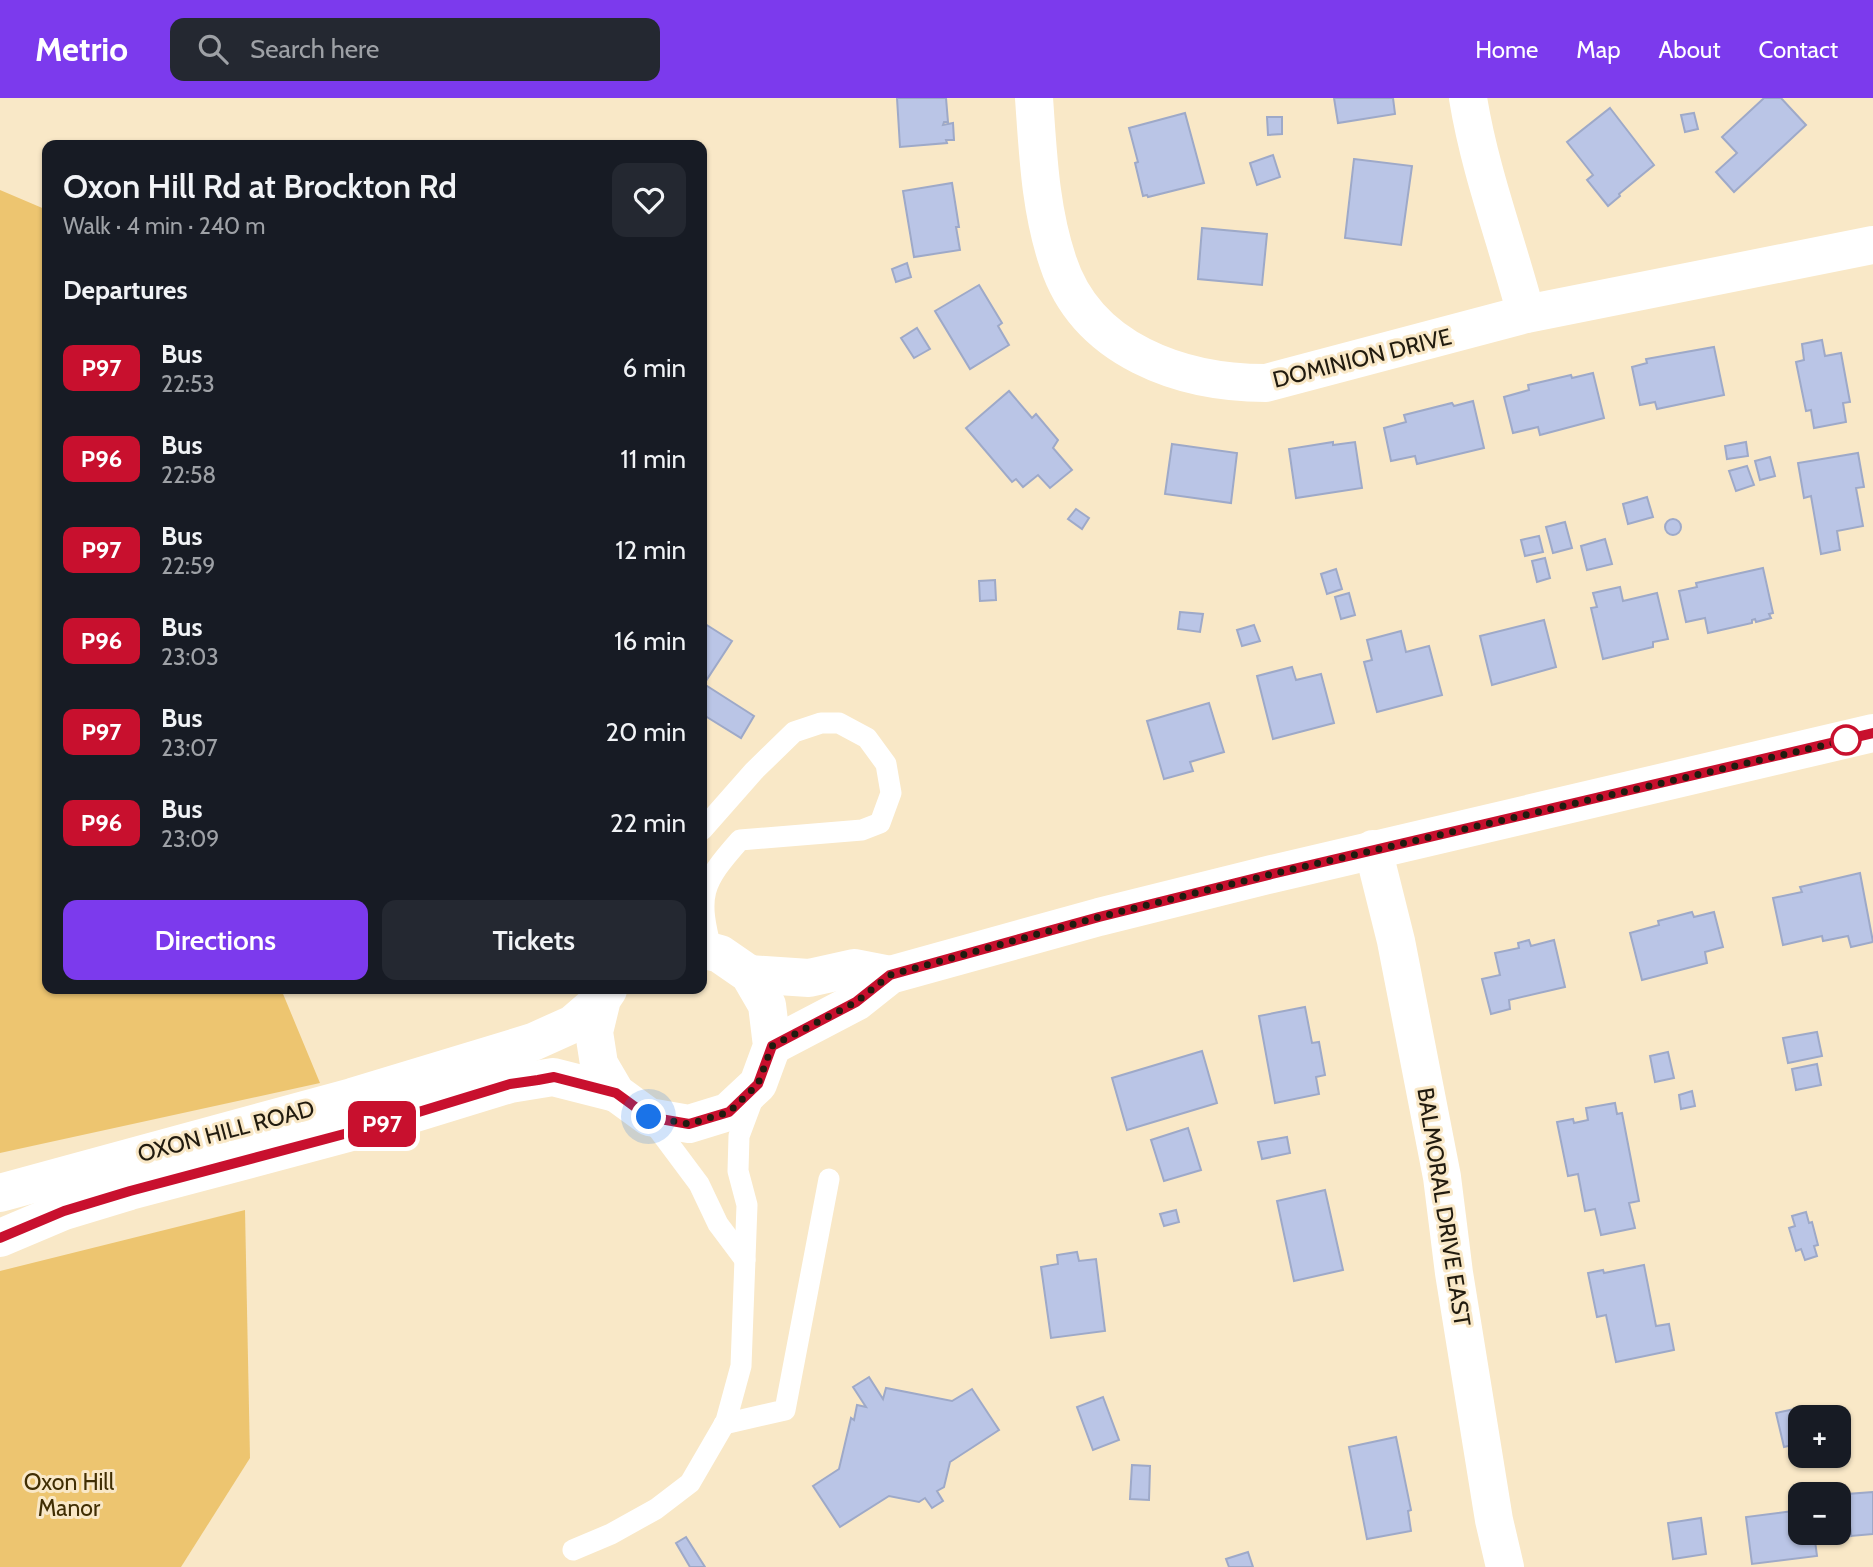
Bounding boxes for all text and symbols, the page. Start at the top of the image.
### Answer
search box [170,18,660,81]
text: Metrio [35,29,128,69]
icon: search [194,30,232,68]
text: Search here [250,33,379,65]
text: Home [1475,35,1538,64]
text: Map [1576,35,1621,64]
text: About [1659,35,1721,64]
text: Contact [1759,35,1838,64]
button: heart [612,163,686,237]
text: Oxon Hill Rd at Brockton Rd [63,166,457,206]
text: Walk · 4 min · 240 m [63,212,265,240]
text: Departures [63,274,187,306]
street label: DOMINION DRIVE [1270,322,1454,394]
text: Bus [161,338,202,370]
text: 6 min [623,352,686,384]
text: P97 [81,353,122,382]
text: 22:53 [161,370,215,398]
text: Bus [161,429,202,461]
text: 11 min [620,443,686,475]
text: P96 [81,444,122,473]
text: 22:58 [161,461,216,489]
text: Bus [161,520,202,552]
text: 12 min [615,534,686,566]
text: P97 [81,535,122,564]
text: 22:59 [161,552,215,580]
text: Bus [161,611,202,643]
text: 16 min [614,625,686,657]
text: P96 [81,626,122,655]
text: 23:03 [161,643,219,671]
text: Bus [161,702,202,734]
text: 20 min [606,716,686,748]
text: P97 [81,717,122,746]
unlabelled marker [1831,725,1861,755]
text: 23:07 [161,734,218,762]
text: Bus [161,793,202,825]
text: 22 min [610,807,686,839]
text: P96 [81,808,122,837]
text: 23:09 [161,825,219,853]
button: Directions [63,900,368,980]
button: Tickets [382,900,686,980]
street label: BALMORAL DRIVE EAST [1411,1086,1477,1328]
street label: OXON HILL ROAD [135,1094,317,1168]
your location [631,1099,666,1134]
line badge: P97 [342,1101,422,1147]
text: P97 [362,1109,402,1138]
map controls [1788,1405,1851,1545]
button: + [1788,1405,1851,1468]
park label: Oxon Hill Manor [24,1468,115,1522]
button: − [1788,1482,1851,1545]

